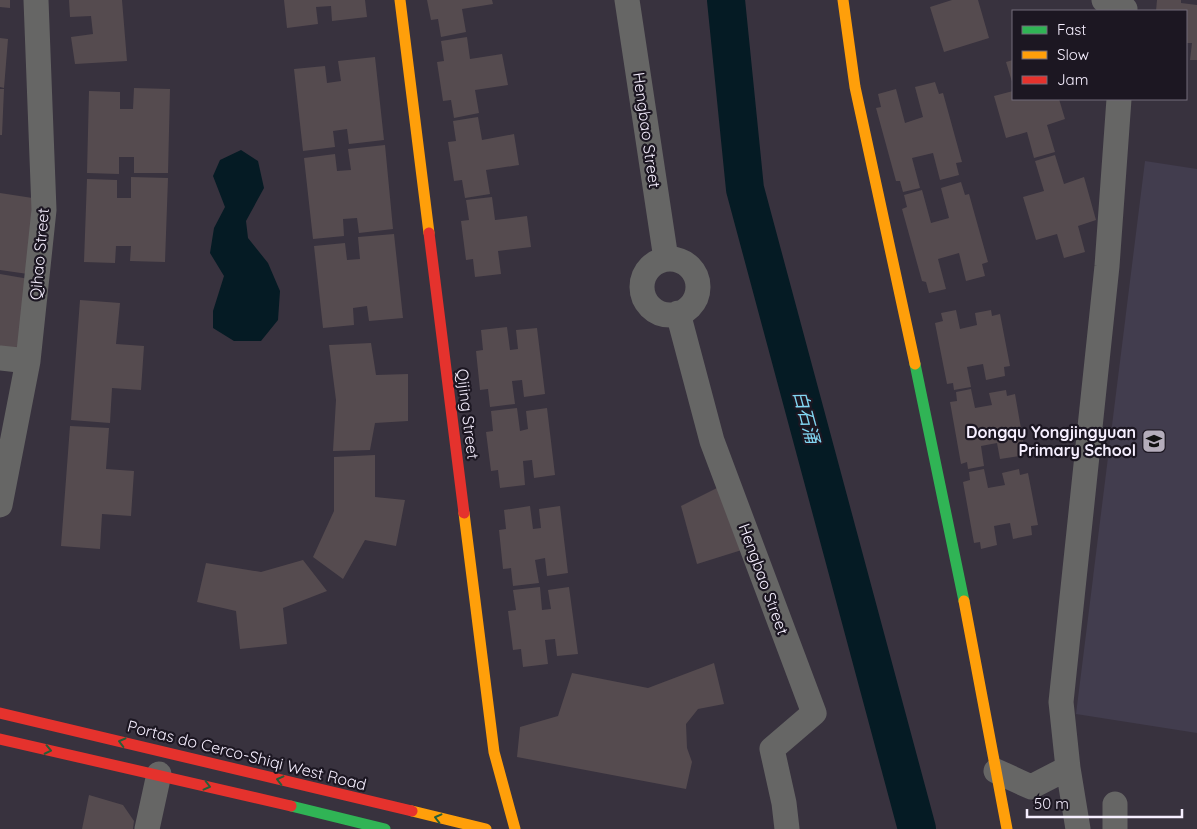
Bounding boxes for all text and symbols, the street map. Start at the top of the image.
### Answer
legend [1012,10,1187,100]
text: Fast [1057,20,1086,39]
text: Slow [1057,45,1089,64]
text: Jam [1057,70,1088,89]
street label: Hengbao Street [629,71,665,189]
street label: Qihao Street [25,207,53,301]
street label: Qijing Street [453,368,483,460]
water label: 白石涌 [788,388,825,448]
place label: Dongqu Yongjingyuan Primary School [966,422,1136,460]
school or university icon: Dongqu Yongjingyuan Primary School [1141,428,1167,454]
street label: Hengbao Street [735,521,793,637]
street label: Portas do Cerco-Shiqi West Road [125,716,369,794]
one-way arrow [119,737,127,747]
one-way arrow [43,744,52,755]
one-way arrow [276,775,285,786]
one-way arrow [202,780,210,790]
scale bar [1027,786,1182,818]
text: 50 m [1034,794,1069,813]
one-way arrow [434,813,443,824]

